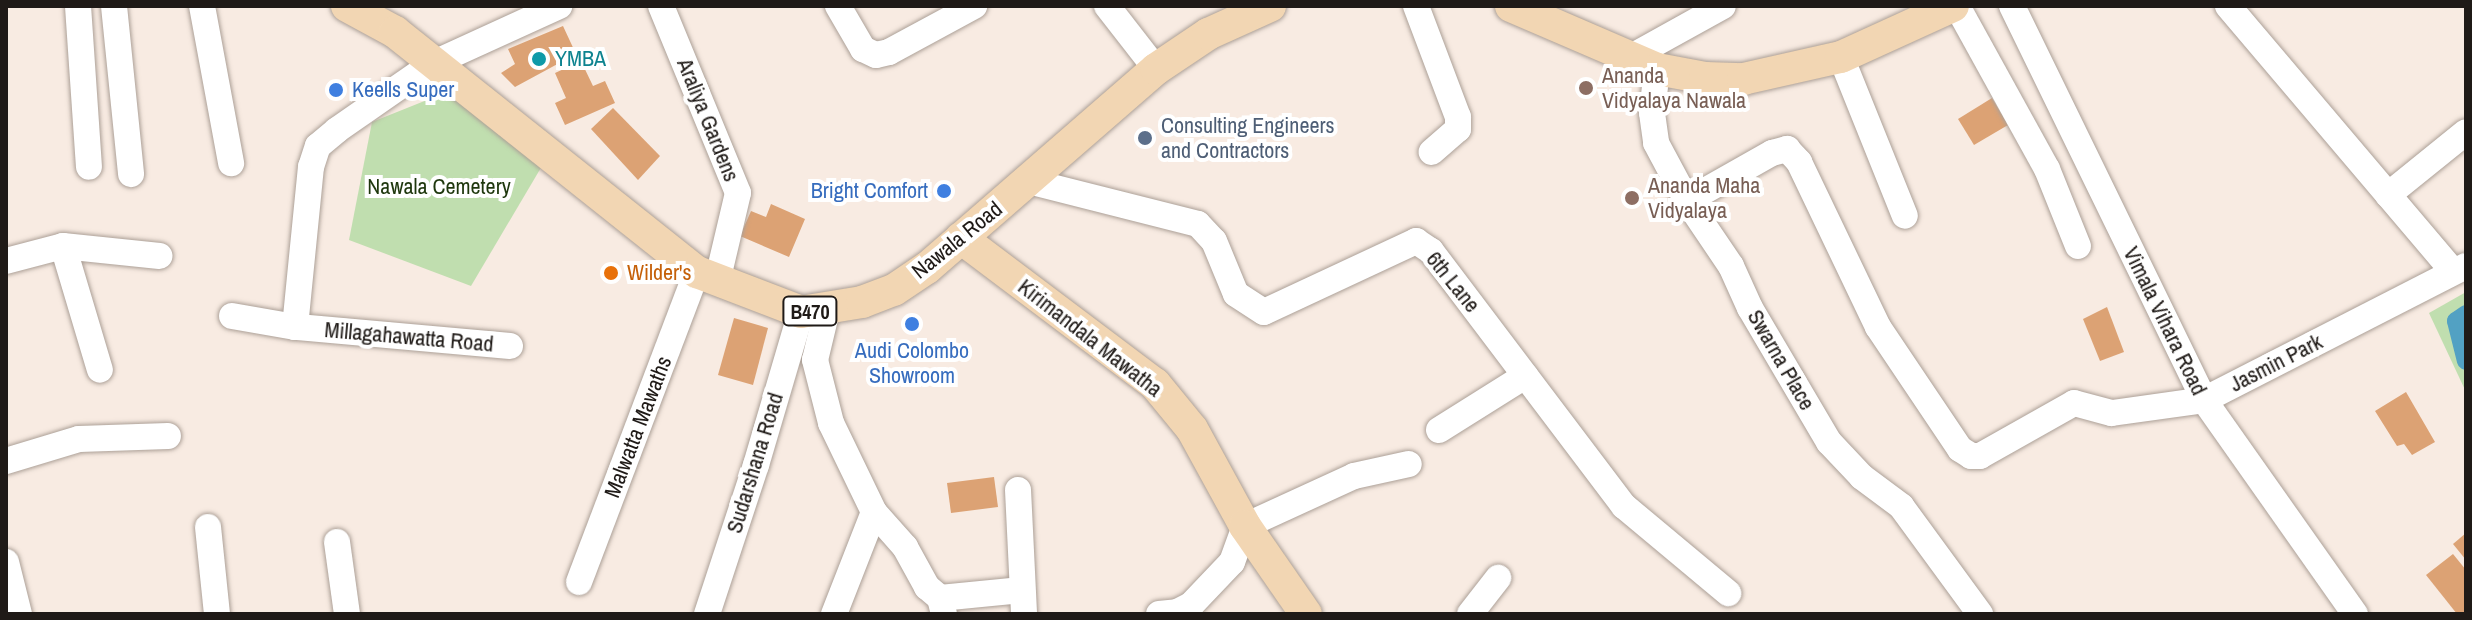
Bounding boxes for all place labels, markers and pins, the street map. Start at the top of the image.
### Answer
place label: YMBA [555,46,606,72]
marker: YMBA [530,50,548,68]
place label: Ananda Vidyalaya Nawala [1602,62,1746,114]
place label: Keells Super [352,77,454,103]
marker: Ananda Vidyalaya Nawala [1577,79,1595,97]
marker: Keells Super [327,81,345,99]
place label: Consulting Engineers and Contractors [1161,112,1334,164]
marker: Consulting Engineers and Contractors [1136,129,1154,147]
place label: Ananda Maha Vidyalaya [1648,172,1760,224]
place label: Bright Comfort [811,178,928,204]
marker: Bright Comfort [935,182,953,200]
marker: Ananda Maha Vidyalaya [1623,189,1641,207]
place label: Wilder's [627,260,692,286]
marker: Wilder's [602,264,620,282]
marker: Audi Colombo Showroom [903,315,921,333]
place label: Audi Colombo Showroom [855,337,969,388]

